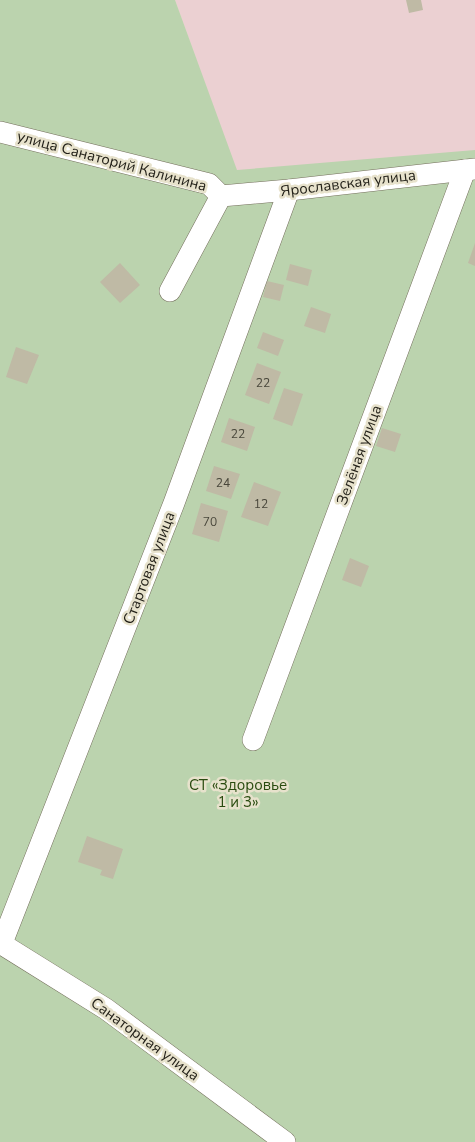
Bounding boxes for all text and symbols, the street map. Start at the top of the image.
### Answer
street label: улица Санаторий Калинина [15,126,209,196]
street label: Ярославская улица [279,165,417,201]
house number: 22 [256,375,270,391]
street label: Зелёная улица [332,402,386,508]
house number: 22 [231,426,245,442]
house number: 24 [216,475,230,491]
house number: 12 [254,496,268,512]
street label: Стартовая улица [118,509,180,627]
house number: 70 [203,514,217,530]
park label: СТ «Здоровье 1 и 3» [189,775,287,812]
street label: Санаторная улица [87,993,203,1085]

